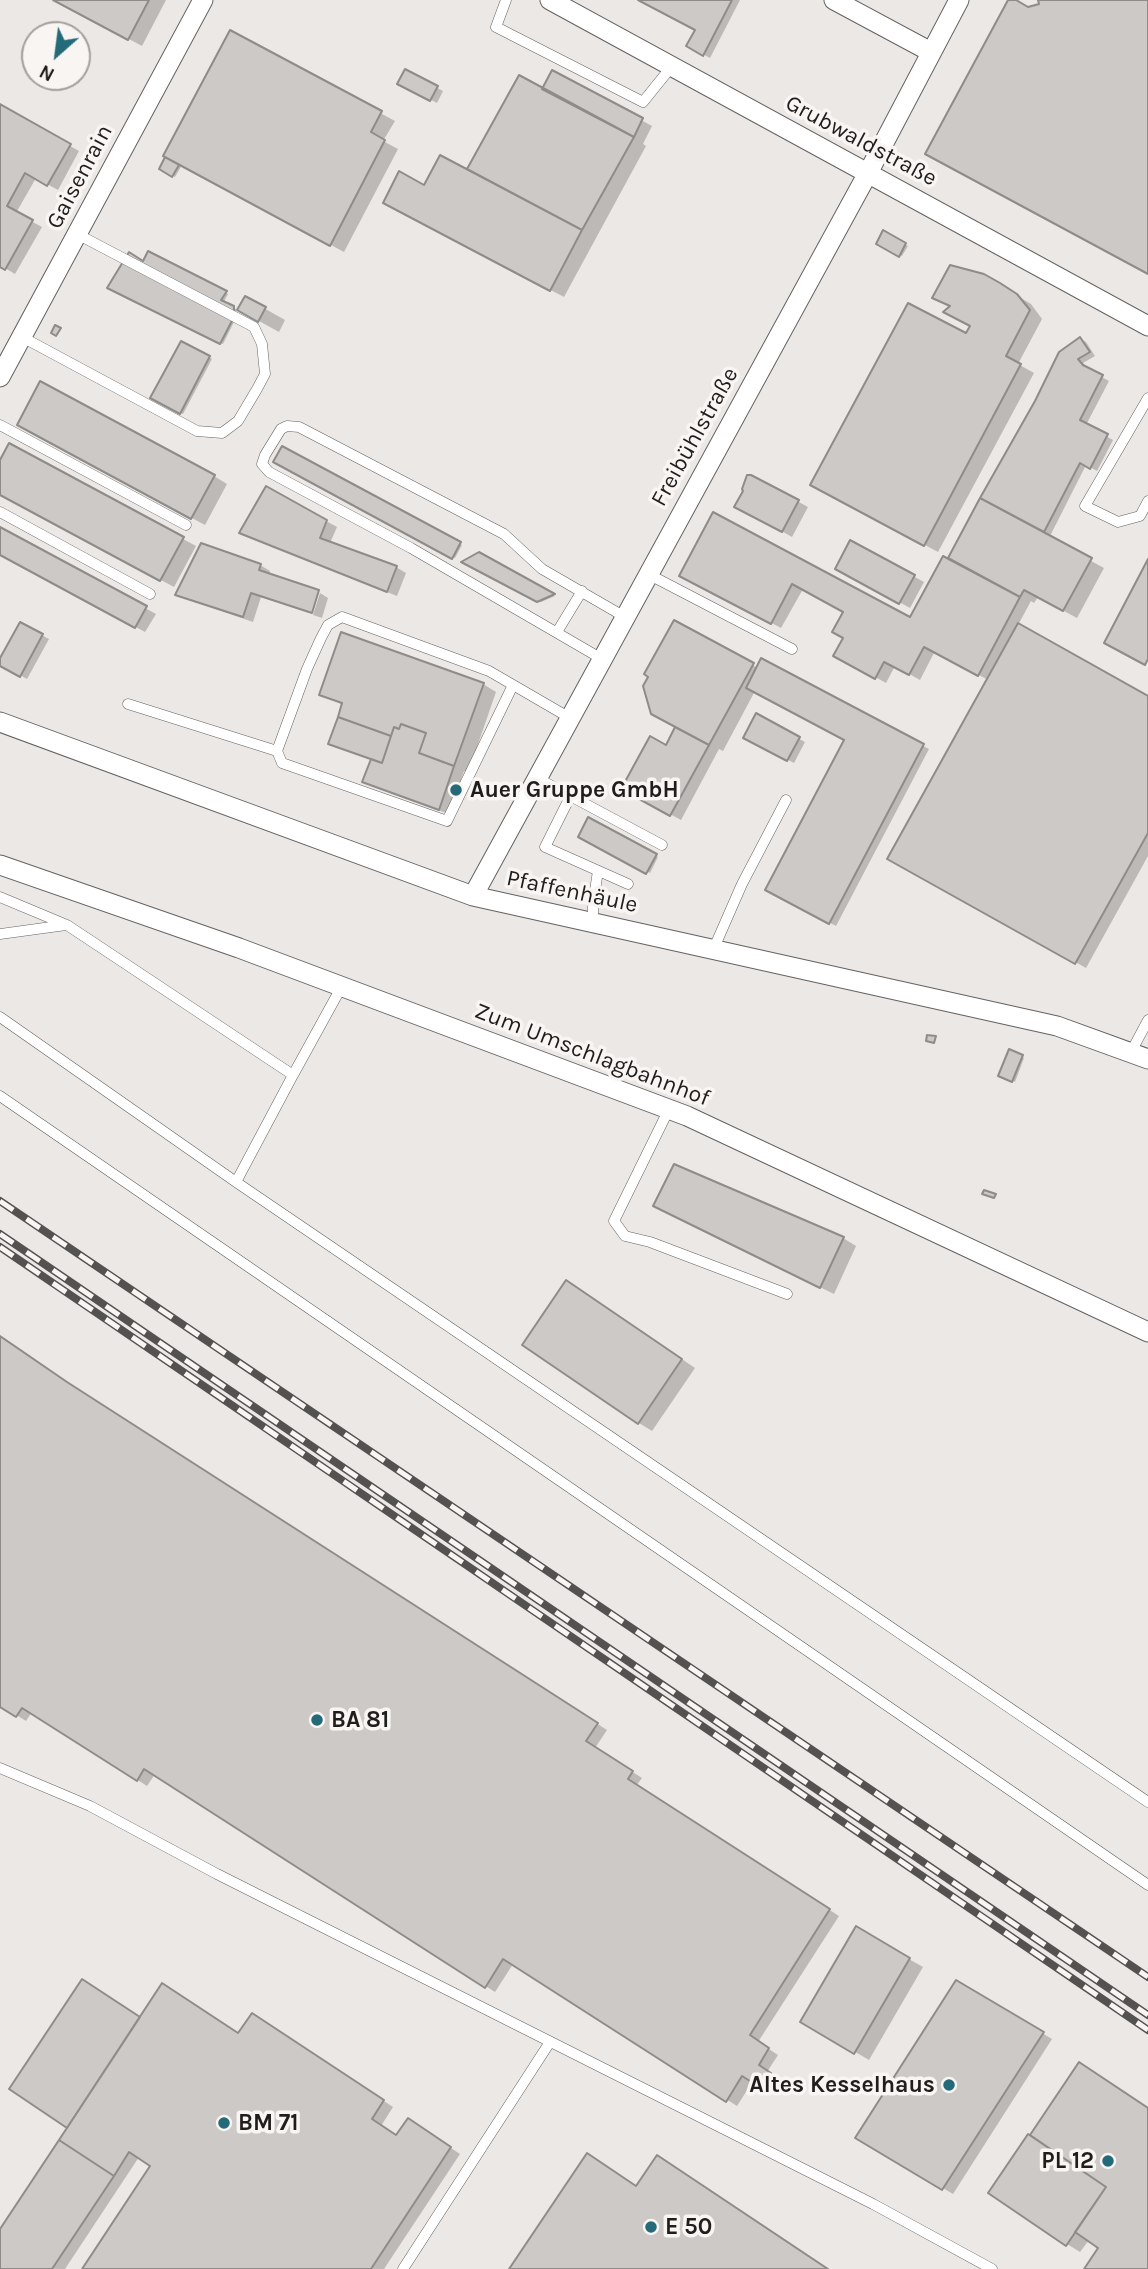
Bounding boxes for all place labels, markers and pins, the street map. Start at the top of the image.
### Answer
place label: Auer Gruppe GmbH [470,776,679,804]
marker: Auer Gruppe GmbH [448,782,464,798]
place label: BA 81 [331,1706,389,1734]
marker: BA 81 [309,1712,325,1728]
place label: Altes Kesselhaus [749,2071,935,2099]
marker: Altes Kesselhaus [941,2077,957,2093]
place label: BM 71 [238,2109,298,2137]
marker: BM 71 [216,2115,232,2131]
place label: PL 12 [1041,2147,1094,2175]
marker: PL 12 [1100,2153,1116,2169]
place label: E 50 [665,2213,712,2241]
marker: E 50 [643,2219,659,2235]

